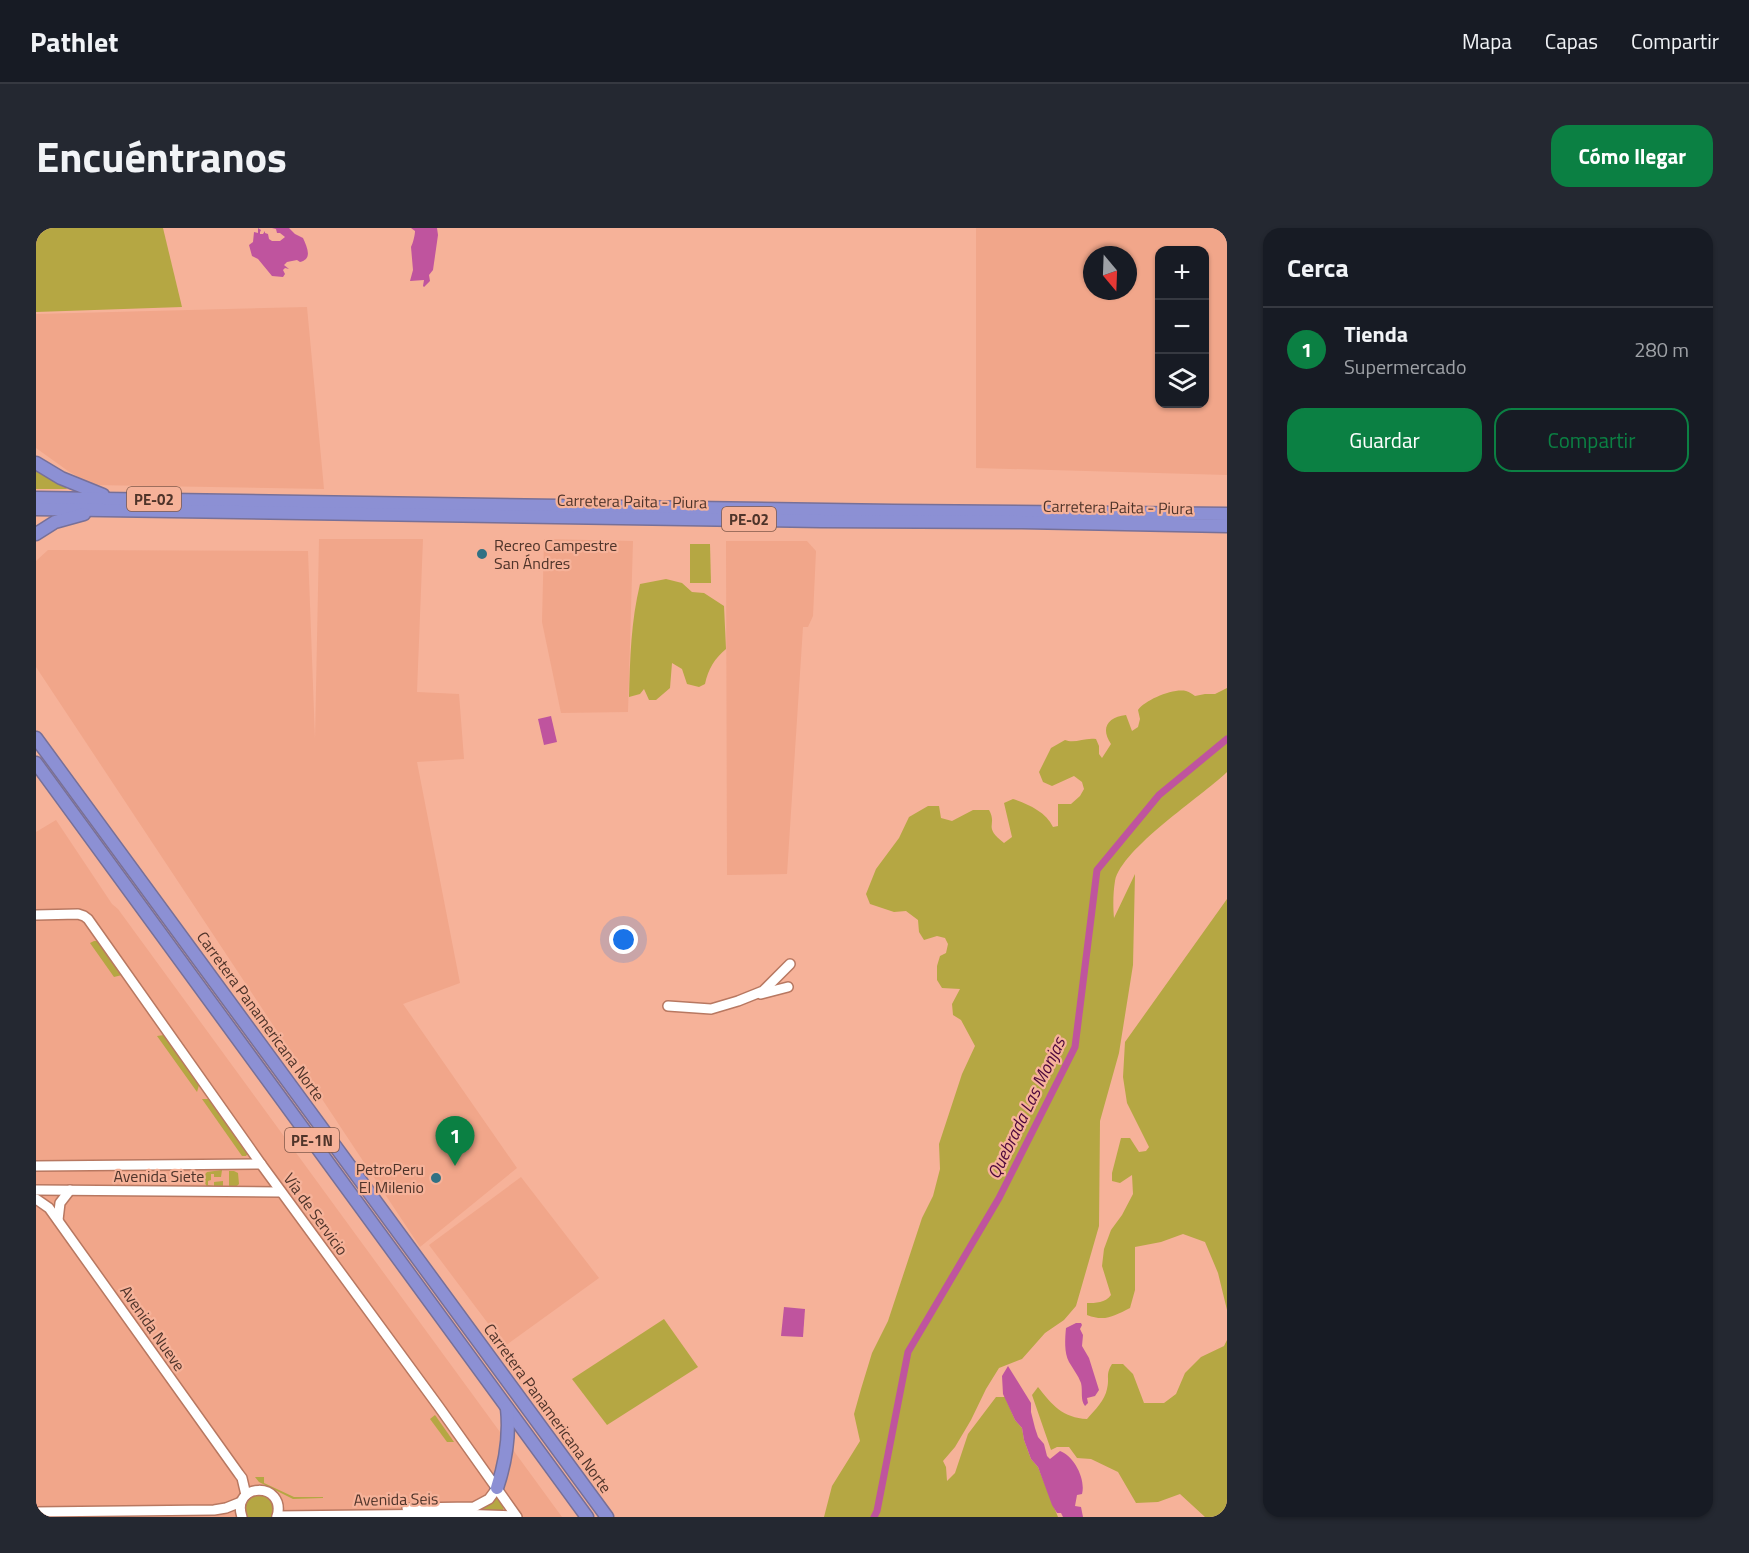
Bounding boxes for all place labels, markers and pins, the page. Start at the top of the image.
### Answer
place label: Recreo Campestre San Ándres [494,533,617,575]
marker: Recreo Campestre San Ándres [475,547,489,561]
pin: 1 [436,1116,474,1166]
place label: PetroPeru El Milenio [356,1157,424,1199]
marker: PetroPeru El Milenio [429,1171,443,1185]

